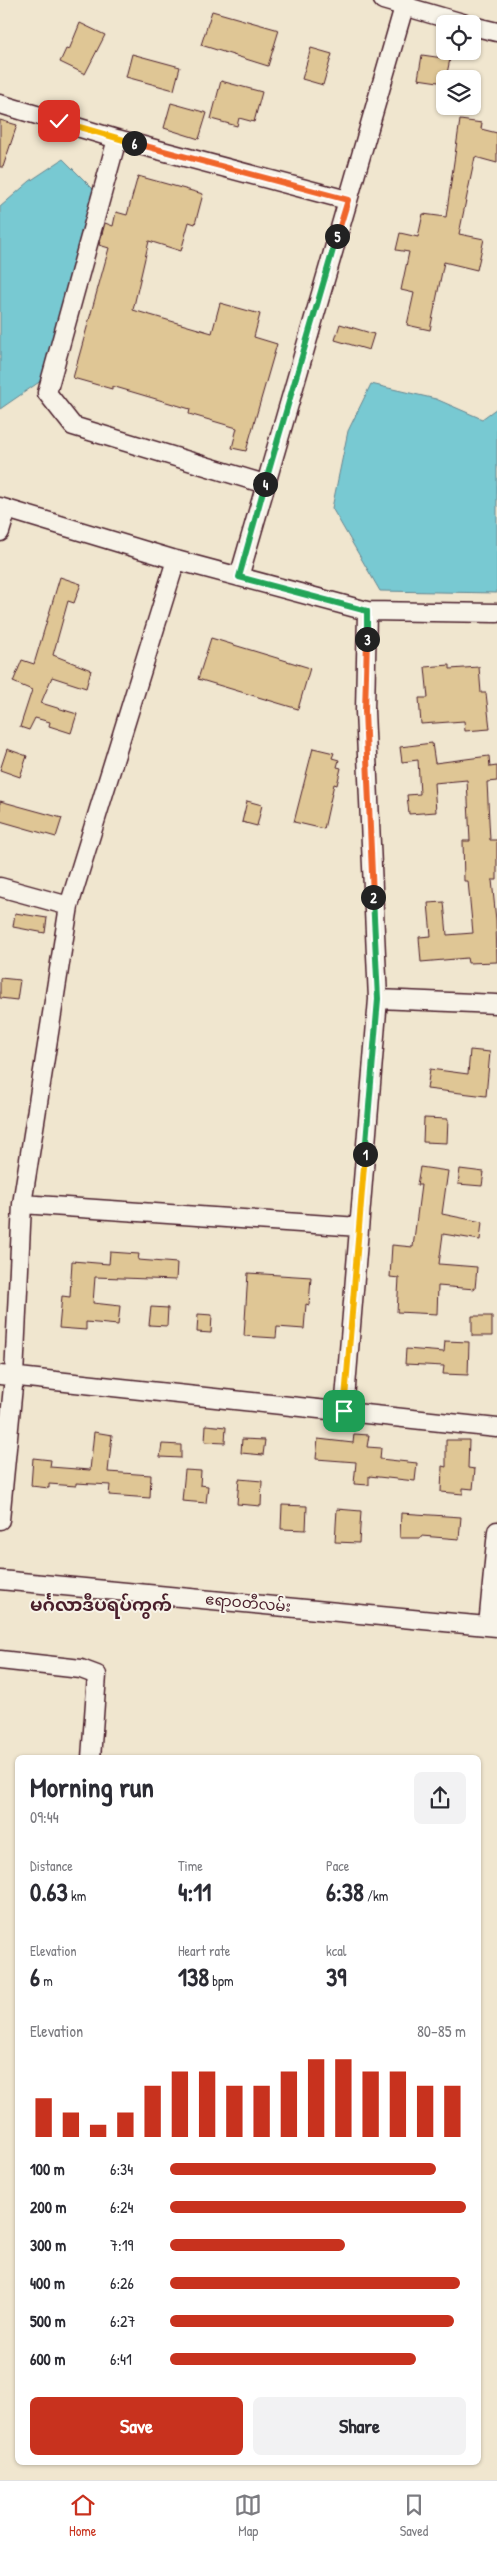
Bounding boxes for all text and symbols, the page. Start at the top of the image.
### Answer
map controls [436,15,481,115]
button: locate [436,15,481,60]
button: layers [436,70,481,115]
pin [38,100,80,142]
icon: check [45,107,73,135]
pin: 6 [122,130,146,156]
text: 6 [132,134,137,153]
pin: 5 [324,224,350,248]
text: 5 [335,227,340,246]
pin: 4 [252,472,278,496]
text: 4 [263,475,268,494]
pin: 3 [354,626,380,652]
text: 3 [364,630,371,649]
pin: 2 [360,884,386,910]
text: 2 [370,888,377,907]
pin: 1 [352,1142,378,1166]
text: 1 [363,1145,368,1164]
pin [323,1390,365,1432]
icon: arrive [330,1397,358,1425]
street label: ဧရာဝတီလမ်း [204,1588,292,1619]
district label: မင်္ဂလာဒီပရပ်ကွက် [30,1592,172,1619]
text: Morning run [30,1768,154,1806]
button: share [414,1772,466,1824]
text: 09:44 [30,1806,59,1828]
text: Distance [30,1856,73,1875]
text: Time [178,1856,203,1875]
text: Pace [326,1856,349,1875]
text: 0.63 [30,1875,68,1909]
text: 4:11 [178,1875,211,1909]
text: 6:38 [326,1875,364,1909]
text: km [68,1886,86,1905]
text: /km [364,1886,388,1905]
text: Elevation [30,1941,77,1960]
text: Heart rate [178,1941,230,1960]
text: kcal [326,1941,346,1960]
text: 6 [30,1960,40,1994]
text: 138 [178,1960,209,1994]
text: 39 [326,1960,346,1994]
text: m [40,1971,53,1990]
text: bpm [209,1971,234,1990]
text: Elevation [30,2020,83,2042]
text: 80–85 m [417,2020,466,2042]
text: 100 m [30,2158,65,2180]
text: 6:34 [110,2158,133,2180]
text: 200 m [30,2196,66,2218]
text: 6:24 [110,2196,134,2218]
text: 300 m [30,2234,66,2256]
text: 7:19 [110,2234,133,2256]
text: 400 m [30,2272,65,2294]
text: 6:26 [110,2272,134,2294]
text: 500 m [30,2310,66,2332]
text: 6:27 [110,2310,136,2332]
text: 600 m [30,2348,65,2370]
text: 6:41 [110,2348,132,2370]
button: Save [30,2397,243,2455]
button: Share [253,2397,466,2455]
tab: Home [69,2491,97,2540]
tab: Map [234,2491,262,2540]
tab: Saved [400,2491,428,2540]

